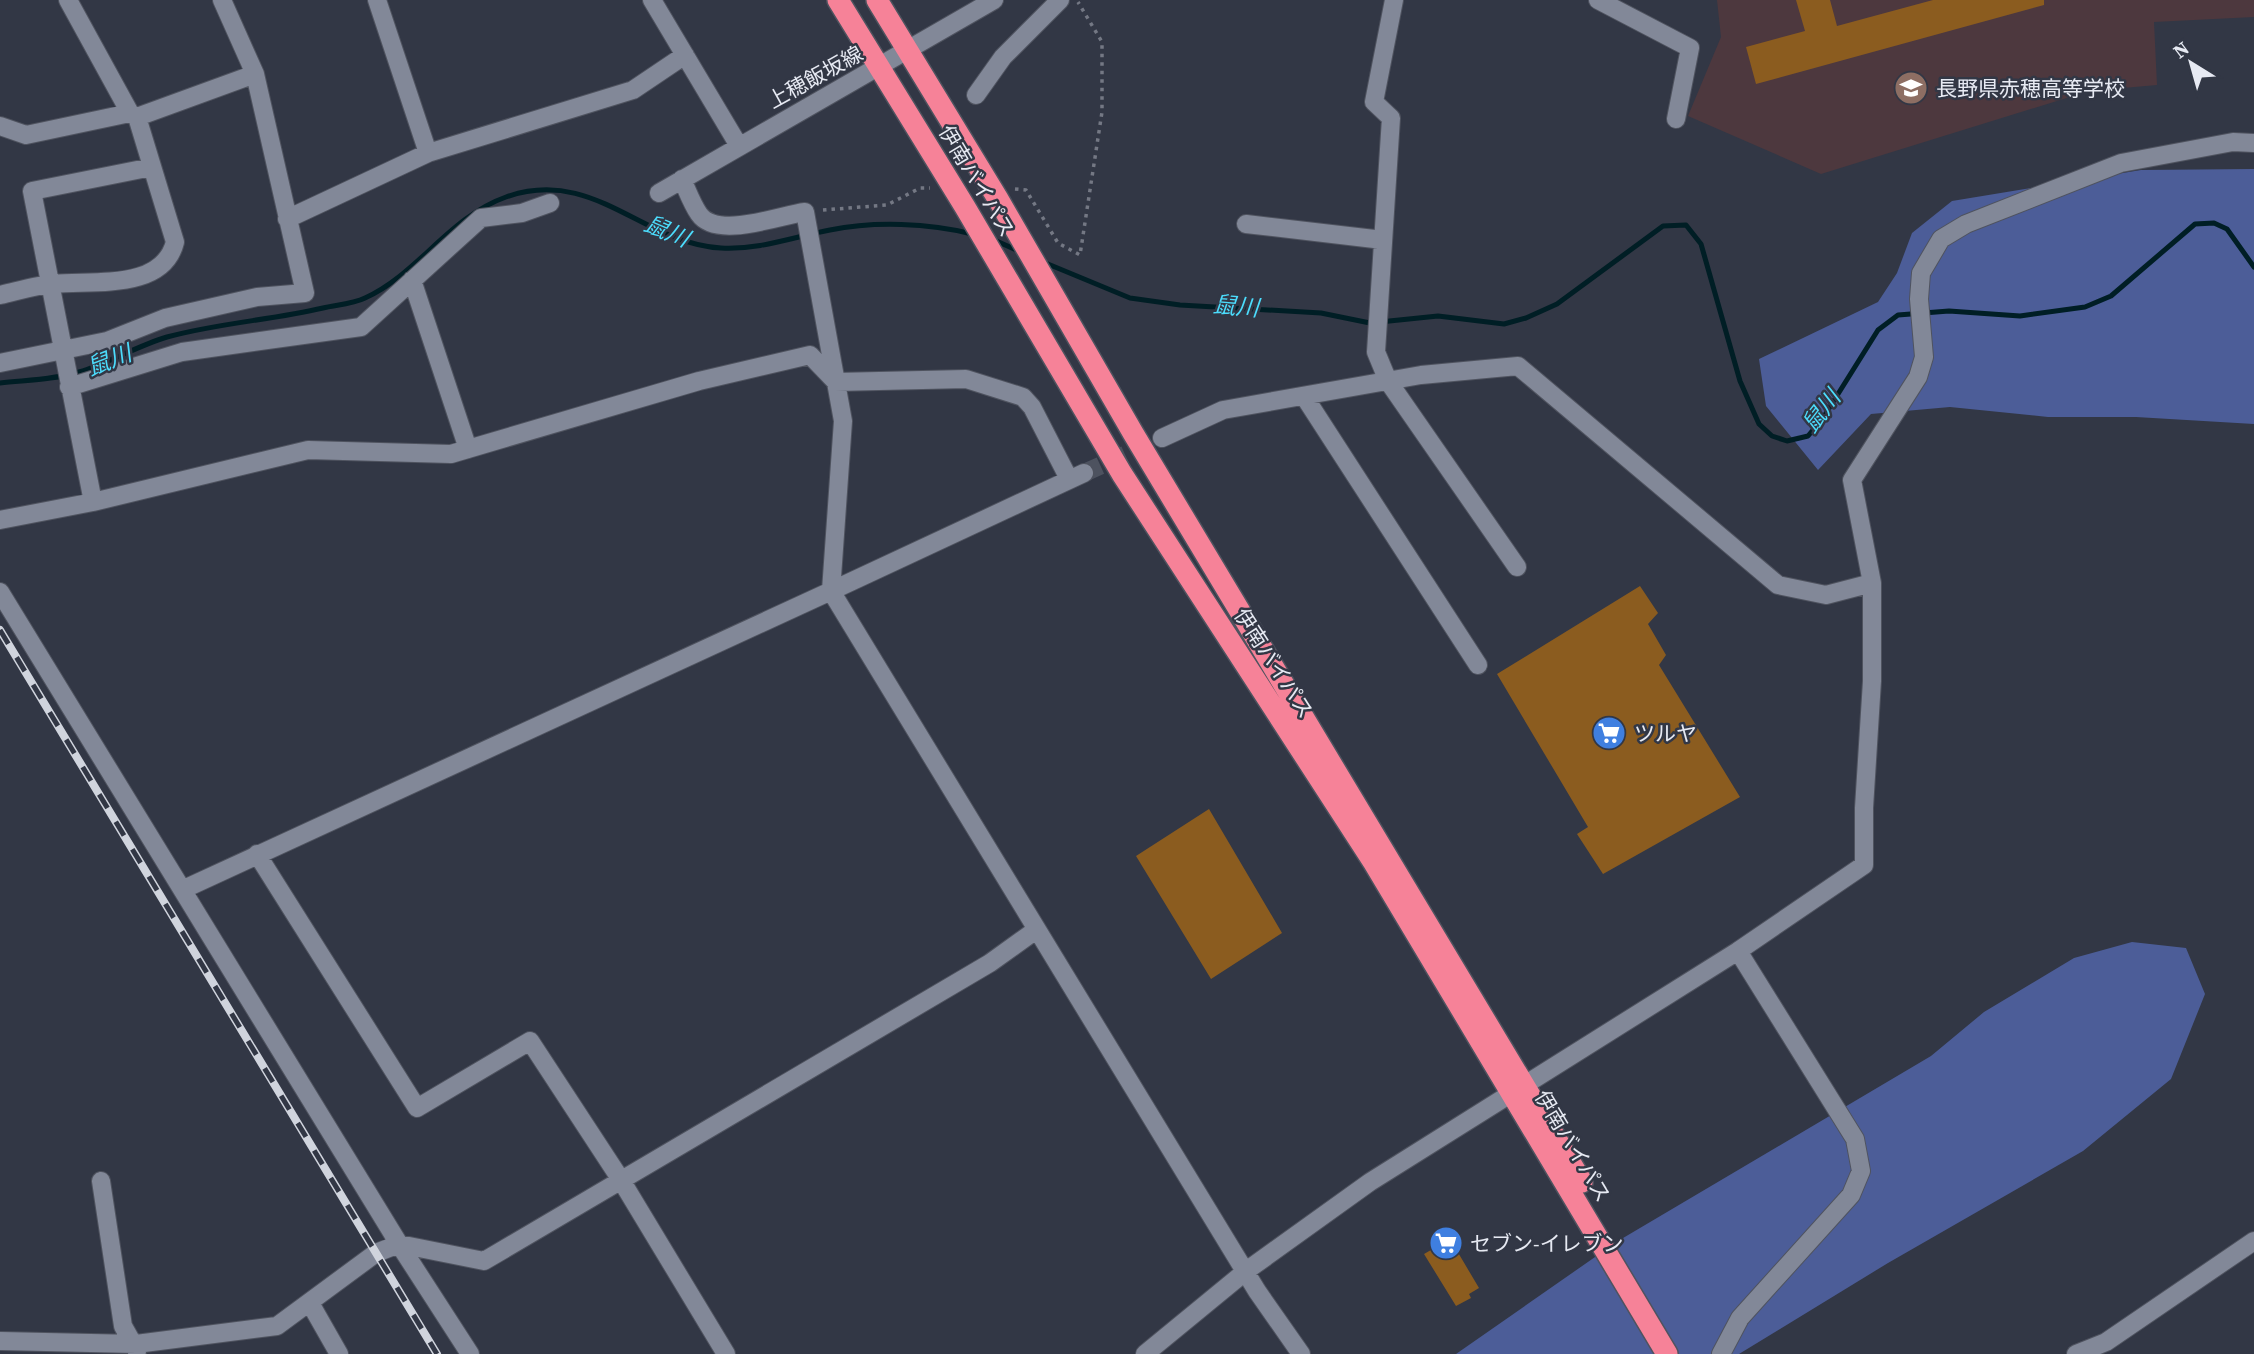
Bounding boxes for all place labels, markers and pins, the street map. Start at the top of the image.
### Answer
school or university icon: 長野県赤穂高等学校 [1892,69,1930,107]
place label: 長野県赤穂高等学校 [1936,74,2125,103]
supermarket icon: ツルヤ [1590,714,1628,752]
place label: ツルヤ [1634,719,1697,748]
supermarket icon: セブン-イレブン [1427,1224,1465,1262]
place label: セブン-イレブン [1470,1229,1624,1258]

